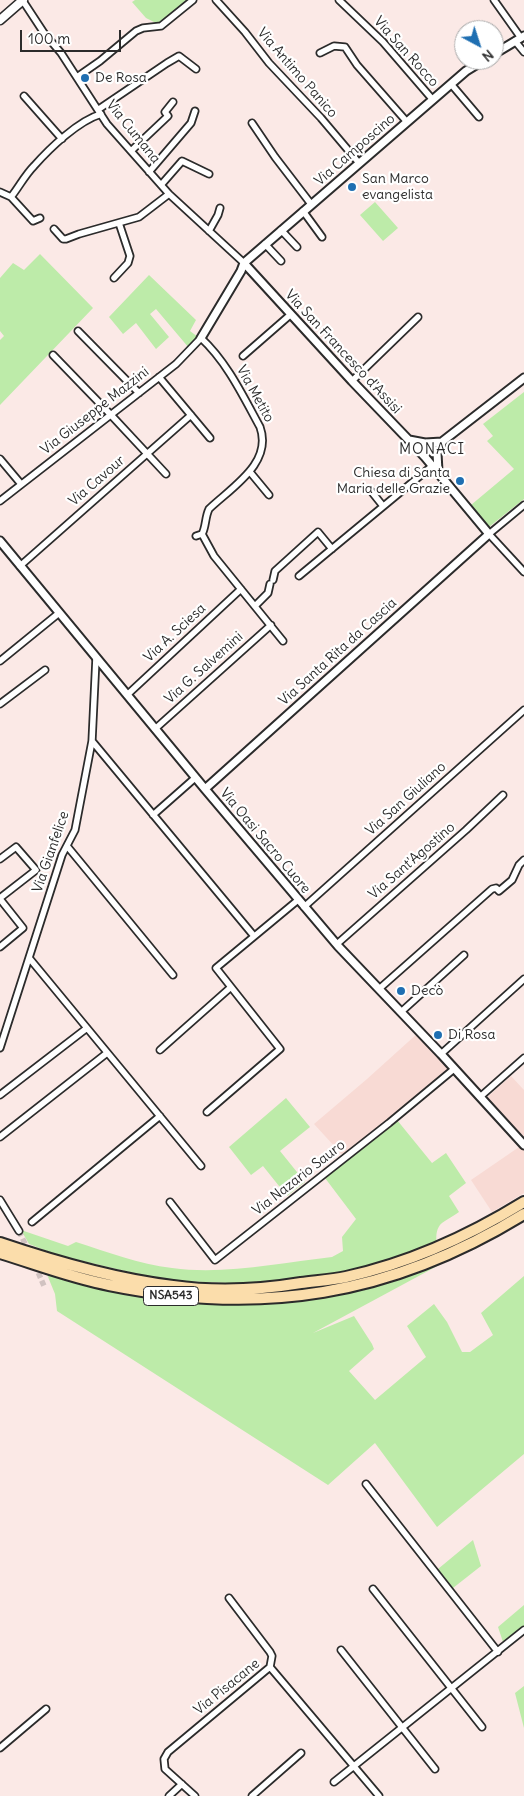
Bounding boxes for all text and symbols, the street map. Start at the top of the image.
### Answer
street label: Via San Rocco [370,13,442,91]
scale bar [22,20,124,52]
north arrow [454,20,504,70]
street label: Via Antimo Panico [253,25,341,121]
text: 100 m [28,29,70,48]
text: N [479,46,497,66]
place label: De Rosa [95,70,147,86]
marker: De Rosa [79,72,91,84]
street label: Via Cumana [102,97,164,167]
street label: Via Camposcino [311,111,399,189]
place label: San Marco evangelista [362,171,433,203]
marker: San Marco evangelista [346,181,358,193]
street label: Via San Francesco d'Assisi [281,287,405,417]
street label: Via Metito [233,363,277,425]
street label: Via Giuseppe Mazzini [38,364,152,458]
district label: MONACI [398,441,466,459]
street label: Via Cavour [66,452,128,510]
place label: Chiesa di Santa Maria delle Grazie [337,465,450,498]
marker: Chiesa di Santa Maria delle Grazie [454,475,466,487]
street label: Via Santa Rita da Cascia [276,595,400,709]
street label: Via A. Sciesa [141,600,209,666]
street label: Via G. Salvemini [161,628,247,708]
street label: Via San Giuliano [362,759,450,839]
street label: Via Oasi Sacro Cuore [216,785,314,897]
street label: Via Gianfelice [29,809,73,895]
street label: Via Sant'Agostino [365,819,459,903]
place label: Decò [411,983,443,999]
marker: Decò [395,985,407,997]
place label: Di Rosa [448,1027,495,1043]
marker: Di Rosa [432,1029,444,1041]
street label: Via Nazario Sauro [249,1137,349,1219]
road number: NSA543 [144,1286,198,1305]
street label: Via Pisacane [191,1655,263,1719]

